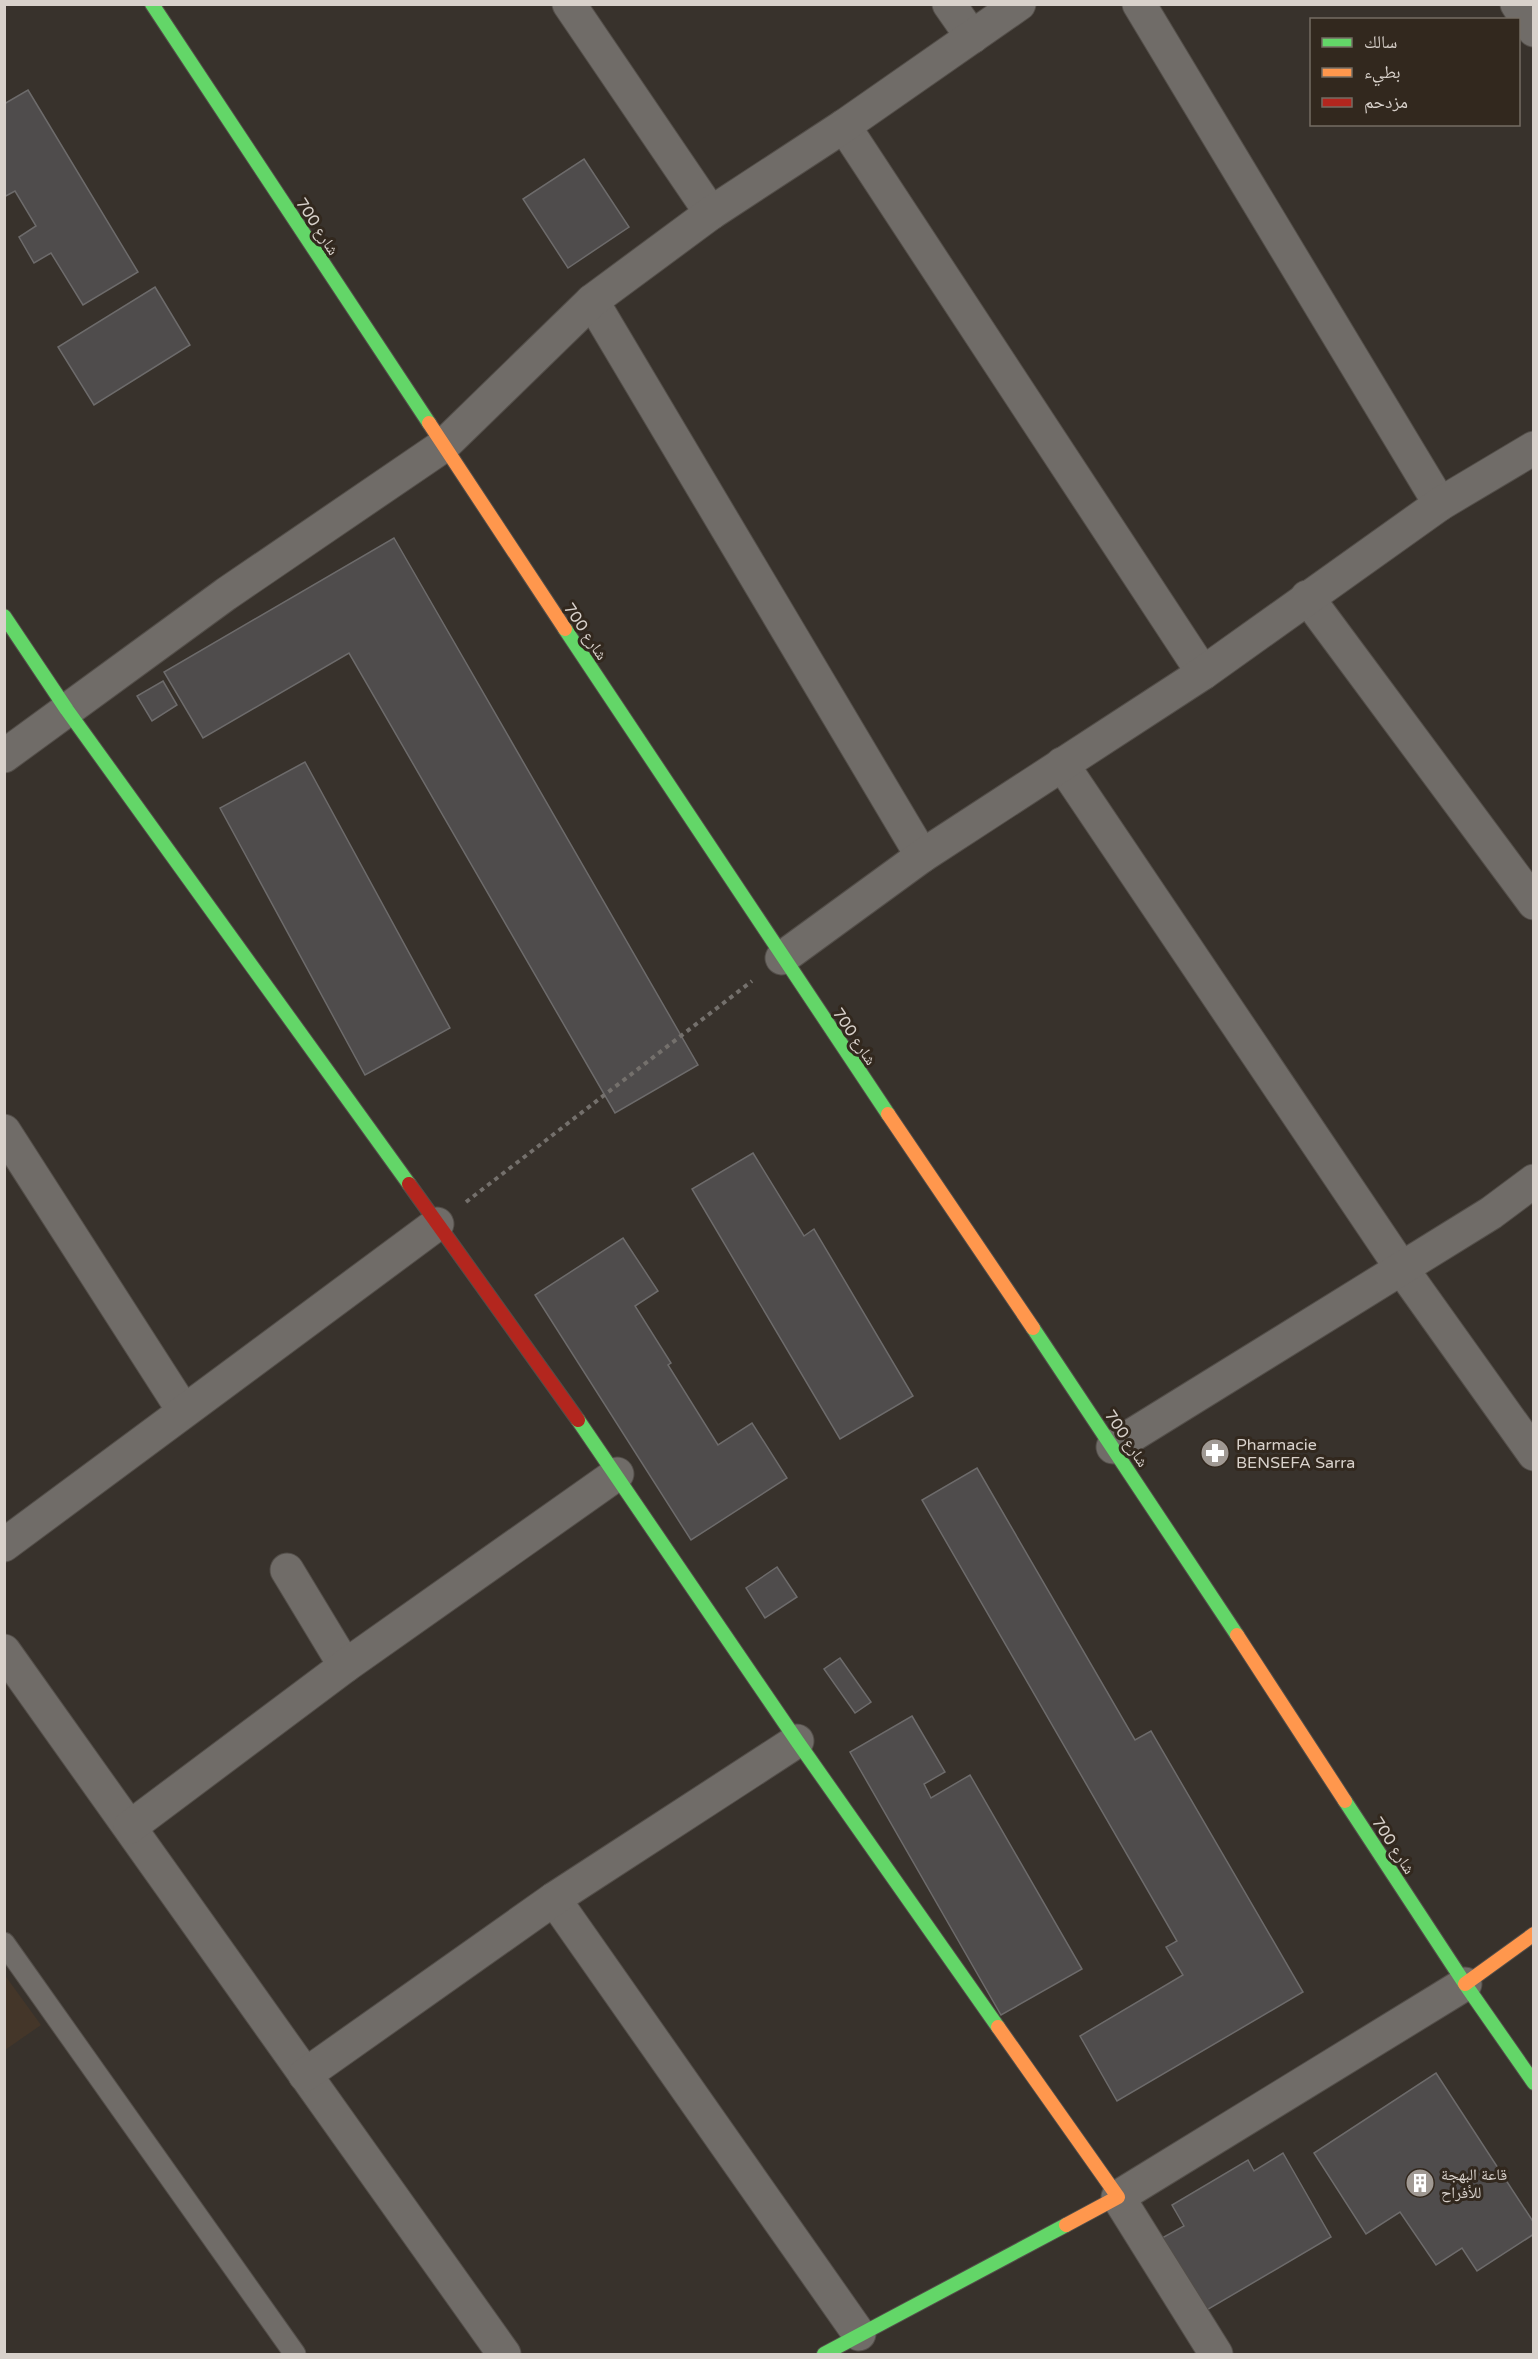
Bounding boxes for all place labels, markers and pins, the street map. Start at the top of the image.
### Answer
place label: Pharmacie BENSEFA Sarra [1236,1435,1355,1473]
pharmacy icon: Pharmacie BENSEFA Sarra [1199,1437,1231,1469]
place label: قاعة البهجة للأفراح [1441,2165,1507,2203]
building icon: قاعة البهجة للأفراح [1404,2167,1436,2199]

